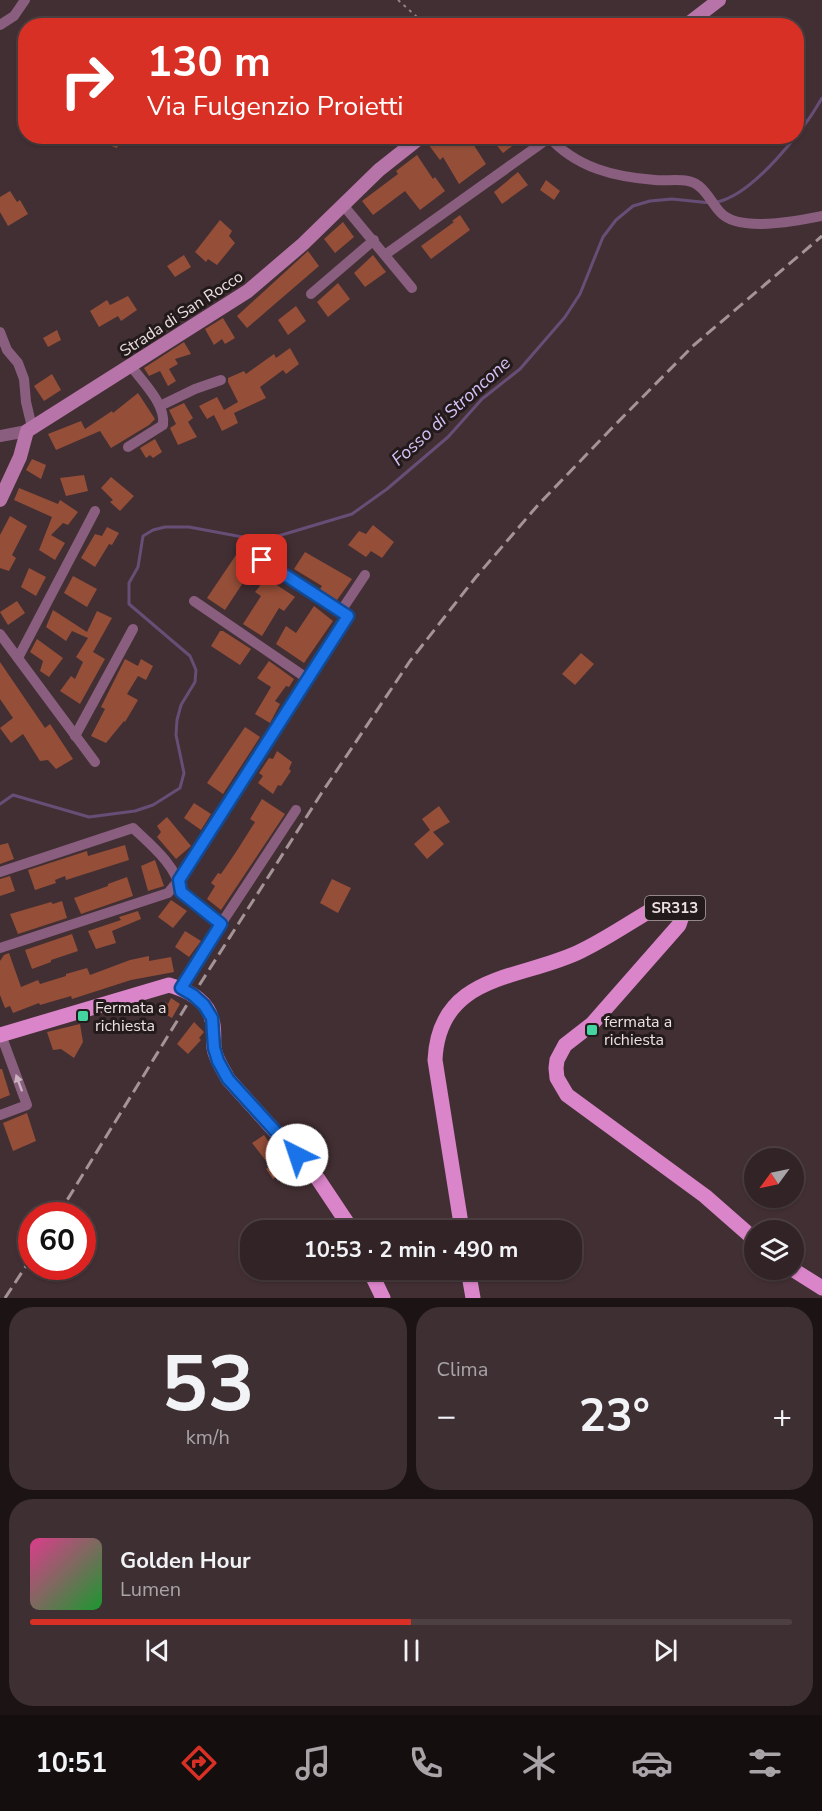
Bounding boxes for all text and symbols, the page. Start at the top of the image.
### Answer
text: 130 m [147,34,271,91]
icon: right [48,42,126,120]
text: Via Fulgenzio Proietti [147,88,404,125]
street label: Strada di San Rocco [116,266,248,362]
water label: Fosso di Stroncone [386,351,516,471]
pin [236,534,287,585]
icon: arrive [245,543,278,576]
road number: SR313 [645,896,705,920]
place label: Fermata a richiesta [95,997,167,1037]
marker: Fermata a richiesta [76,1009,90,1023]
place label: fermata a richiesta [604,1011,672,1051]
marker: fermata a richiesta [585,1023,599,1037]
one-way arrow [13,1074,23,1092]
position arrow [265,1123,329,1187]
north arrow [744,1148,804,1208]
map controls [744,1148,804,1280]
speed limit sign: 60 [18,1202,96,1280]
button: layers [744,1220,804,1280]
text: 10:53 · 2 min · 490 m [304,1235,518,1265]
text: 53 [161,1331,255,1438]
text: Clima [437,1356,488,1383]
text: 23° [579,1386,650,1447]
text: − [437,1394,456,1439]
text: + [772,1394,792,1439]
text: km/h [186,1424,230,1451]
text: Golden Hour [120,1546,251,1576]
text: Lumen [120,1576,181,1603]
icon: previous [141,1634,174,1667]
icon: pause [395,1634,428,1667]
icon: next [649,1634,682,1667]
icon: directions [178,1742,220,1784]
icon: music [292,1742,334,1784]
icon: phone [405,1742,447,1784]
icon: climate [518,1742,560,1784]
icon: car [631,1742,673,1784]
icon: filters [744,1742,786,1784]
text: 10:51 [36,1745,107,1782]

